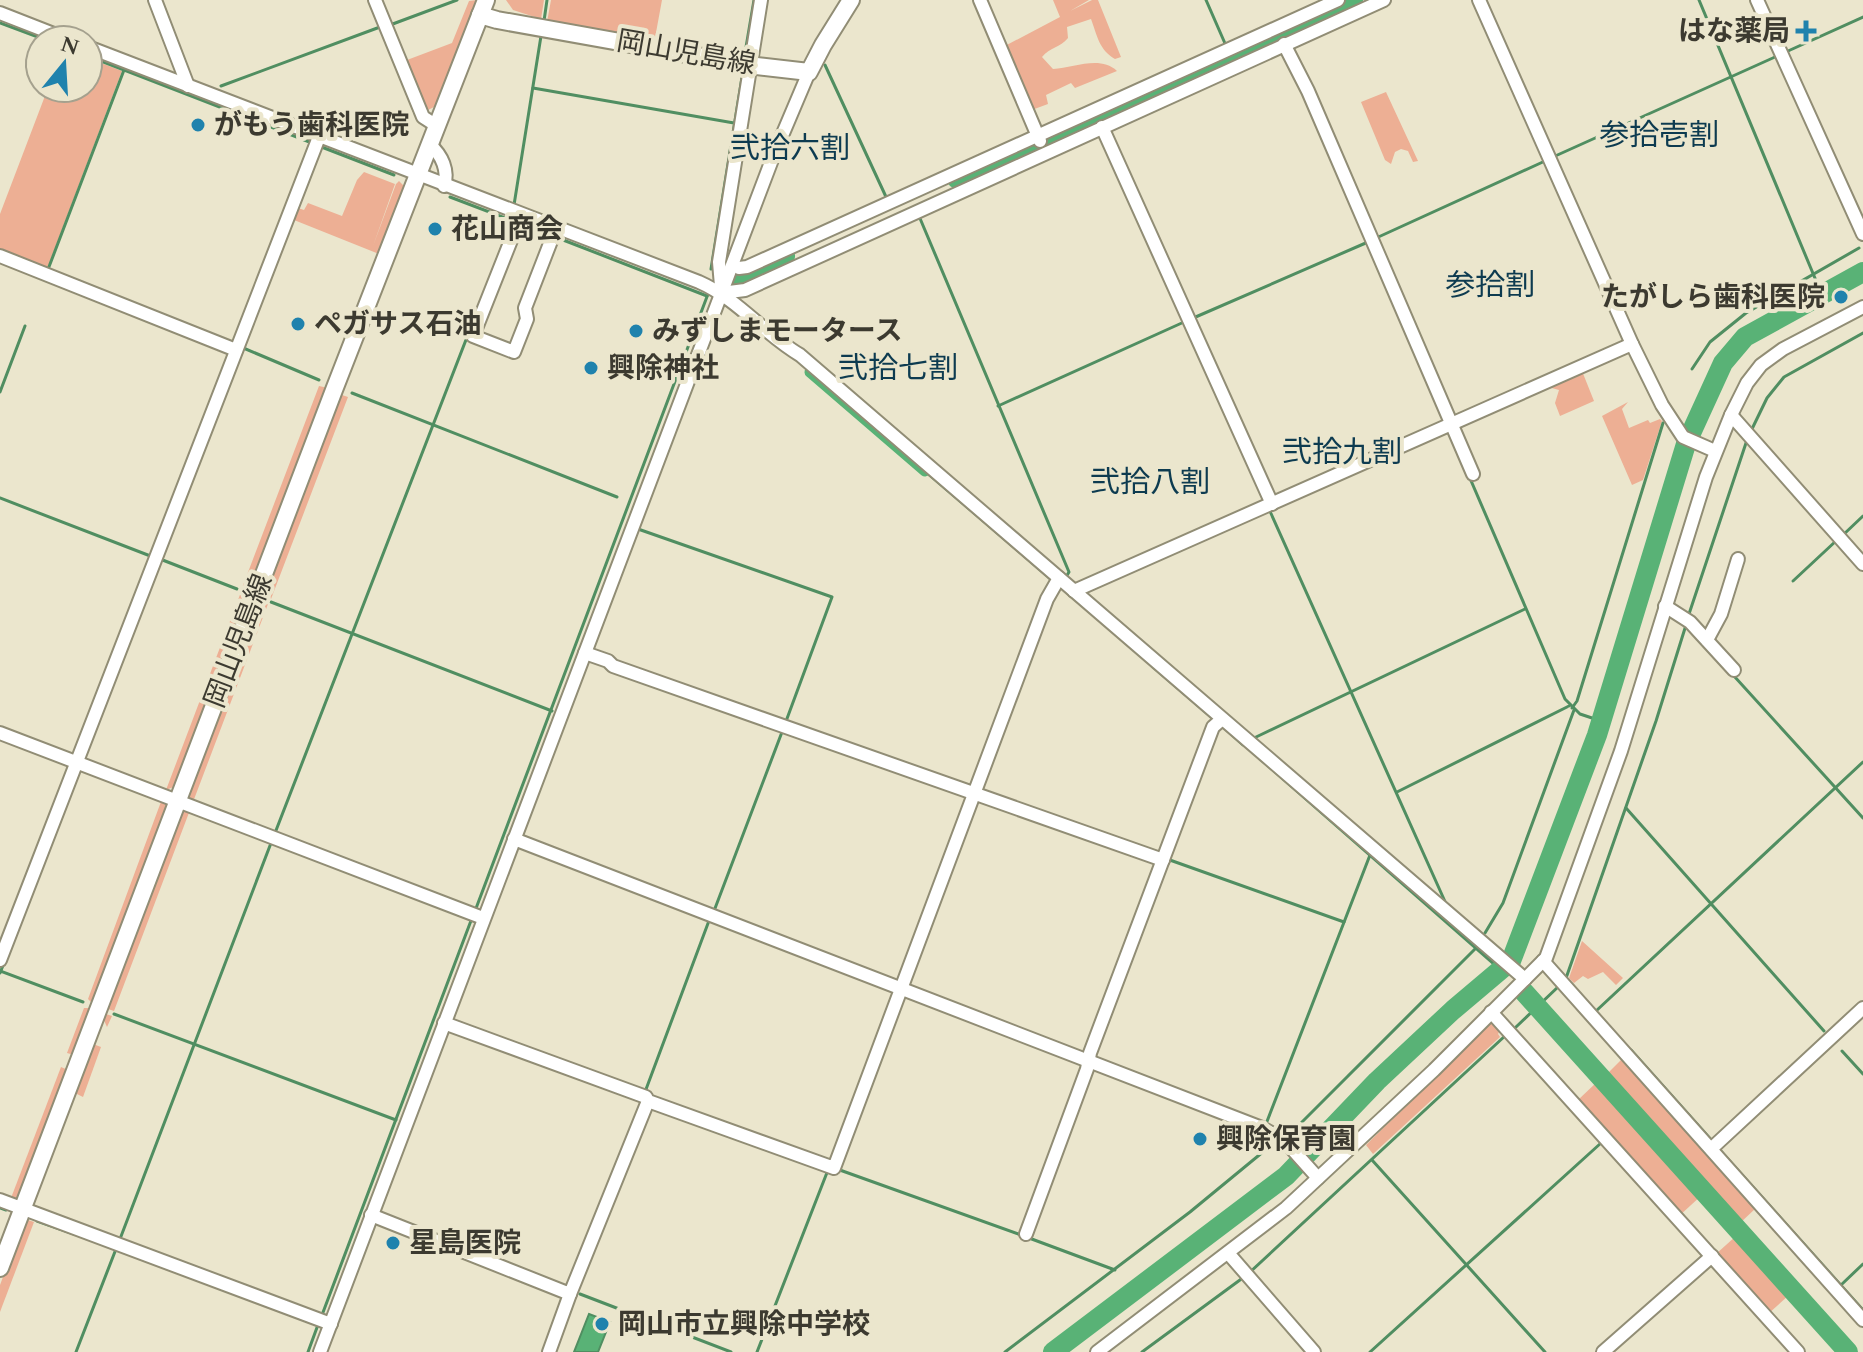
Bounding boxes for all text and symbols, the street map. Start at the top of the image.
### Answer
place label: はな薬局 [1678,10,1790,53]
street label: 岡山児島線 [613,20,759,86]
marker: はな薬局 [1797,22,1815,40]
north arrow [24,24,104,104]
text: N [56,28,83,65]
place label: がもう歯科医院 [214,104,409,147]
district label: 参拾壱割 [1599,113,1719,159]
marker: がもう歯科医院 [189,116,207,134]
district label: 弐拾六割 [730,126,850,172]
place label: 花山商会 [451,208,563,251]
marker: 花山商会 [426,220,444,238]
district label: 参拾割 [1445,263,1535,309]
place label: たがしら歯科医院 [1601,276,1825,319]
marker: たがしら歯科医院 [1832,288,1850,306]
place label: ペガサス石油 [314,303,481,346]
place label: みずしまモータース [652,310,903,353]
marker: ペガサス石油 [289,315,307,333]
marker: みずしまモータース [627,322,645,340]
district label: 弐拾七割 [838,346,958,392]
place label: 興除神社 [607,347,719,390]
marker: 興除神社 [582,359,600,377]
district label: 弐拾九割 [1282,430,1402,476]
district label: 弐拾八割 [1090,460,1210,506]
street label: 岡山児島線 [194,568,284,714]
place label: 興除保育園 [1216,1118,1356,1161]
marker: 興除保育園 [1191,1130,1209,1148]
place label: 星島医院 [409,1222,521,1265]
marker: 星島医院 [384,1234,402,1252]
place label: 岡山市立興除中学校 [618,1303,870,1346]
marker: 岡山市立興除中学校 [593,1315,611,1333]

